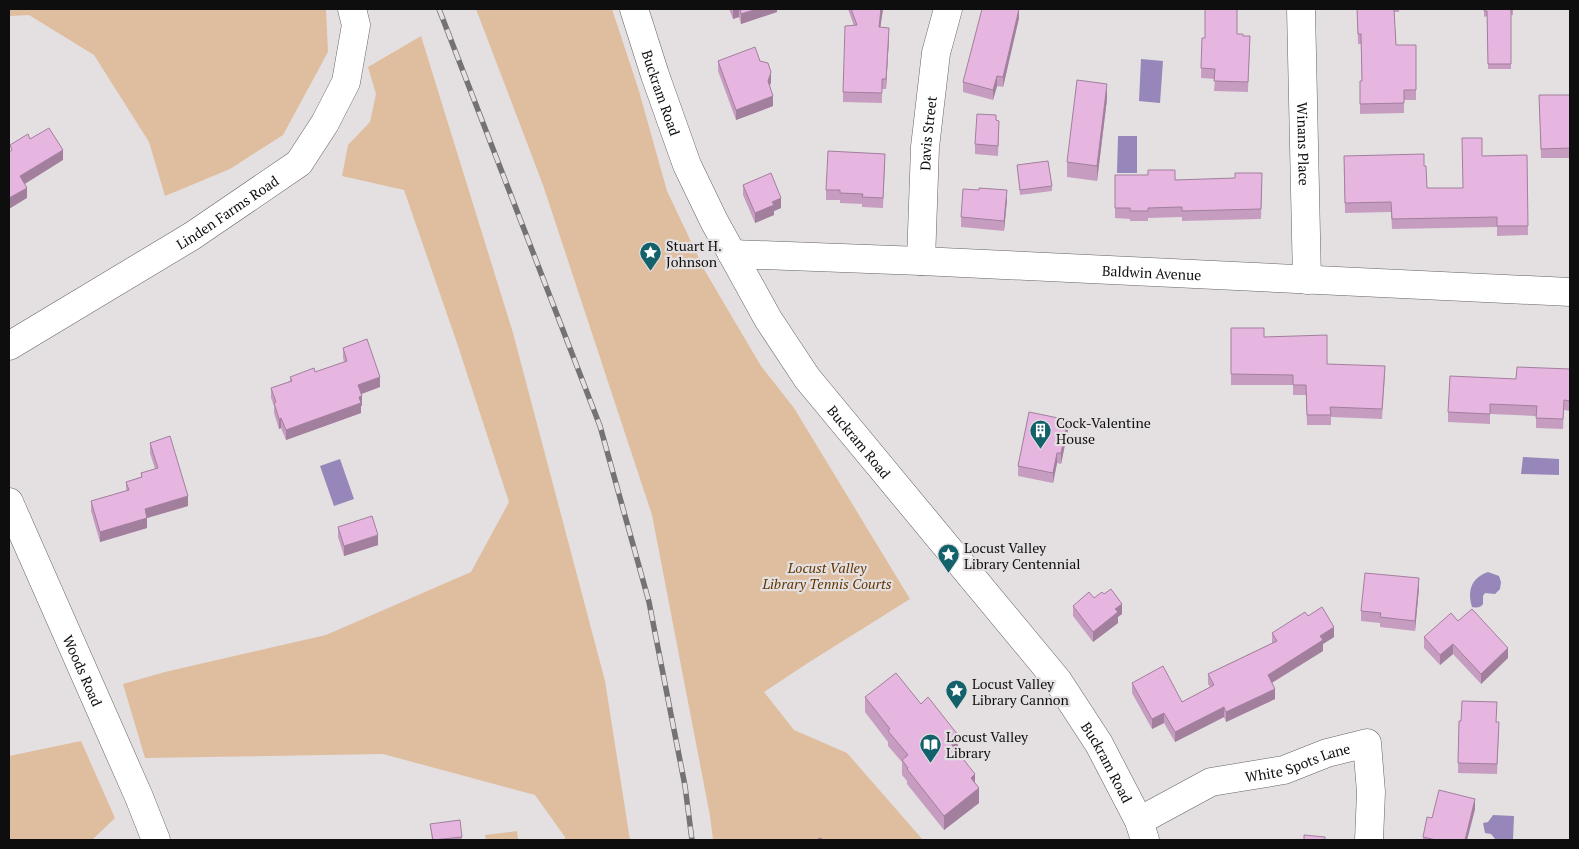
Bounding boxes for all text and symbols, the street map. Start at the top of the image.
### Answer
street label: Buckram Road [638,47,685,138]
street label: Davis Street [915,94,941,171]
street label: Winans Place [1294,102,1314,186]
street label: Linden Farms Road [172,170,282,253]
place label: Stuart H. Johnson [666,236,722,271]
place icon: Stuart H. Johnson [638,241,662,272]
street label: Baldwin Avenue [1101,260,1202,284]
street label: Buckram Road [824,401,896,482]
place label: Cock-Valentine House [1056,413,1151,448]
building icon: Cock-Valentine House [1028,418,1052,449]
place label: Locust Valley Library Centennial [964,538,1080,573]
place icon: Locust Valley Library Centennial [936,543,960,574]
park label: Locust Valley Library Tennis Courts [761,558,892,593]
street label: Woods Road [59,632,107,709]
place label: Locust Valley Library Cannon [972,674,1070,709]
place icon: Locust Valley Library Cannon [944,679,968,710]
street label: Buckram Road [1077,718,1137,806]
place label: Locust Valley Library [946,727,1029,762]
library icon: Locust Valley Library [918,732,942,763]
street label: White Spots Lane [1244,738,1352,786]

